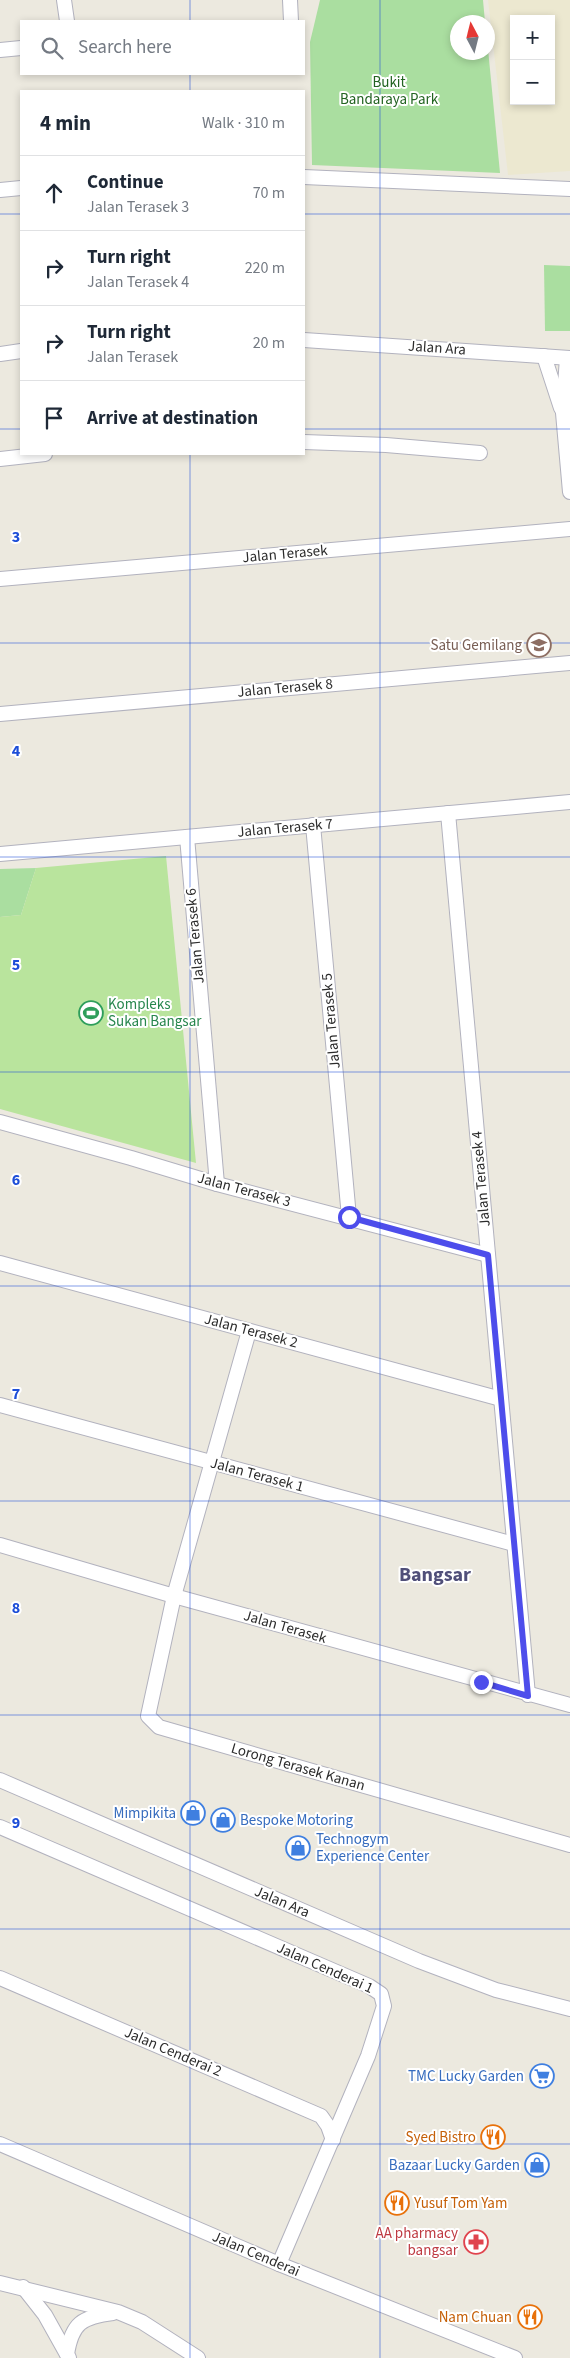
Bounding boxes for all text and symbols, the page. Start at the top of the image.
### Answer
north arrow [450,15,495,60]
map controls [510,15,555,105]
button: + [510,15,555,60]
search box [20,20,305,75]
icon: search [38,34,66,62]
text: Search here [78,34,172,61]
button: − [510,60,555,105]
park label: Bukit Bandaraya Park [340,72,439,110]
text: 4 min [40,108,91,138]
text: Walk · 310 m [202,112,285,134]
text: Continue [87,169,164,196]
icon: ahead [40,179,68,207]
text: 70 m [253,182,285,204]
text: Jalan Terasek 3 [87,196,189,218]
text: Turn right [87,244,171,271]
icon: right [40,254,68,282]
text: 220 m [245,257,285,279]
text: Jalan Terasek 4 [87,271,189,293]
text: Turn right [87,319,171,346]
icon: right [40,329,68,357]
text: 20 m [253,332,285,354]
street label: Jalan Ara [407,336,467,360]
text: Jalan Terasek [87,346,178,368]
icon: arrive [40,404,68,432]
text: Arrive at destination [87,405,258,432]
text: 3 [12,526,20,548]
street label: Jalan Terasek [242,540,329,568]
school or university icon: Satu Gemilang [526,632,552,658]
place label: Satu Gemilang [430,635,522,656]
street label: Jalan Terasek 8 [236,673,334,703]
text: 4 [12,740,21,762]
street label: Jalan Terasek 7 [236,813,334,843]
street label: Jalan Terasek 6 [180,887,210,985]
text: 5 [12,954,20,976]
street label: Jalan Terasek 5 [316,972,346,1070]
place label: Kompleks Sukan Bangsar [108,994,202,1032]
sports icon: Kompleks Sukan Bangsar [78,1000,104,1026]
street label: Jalan Terasek 4 [466,1130,496,1228]
street label: Jalan Terasek 3 [195,1167,293,1213]
text: 6 [12,1169,20,1191]
route start [338,1206,361,1229]
street label: Jalan Terasek 2 [202,1308,300,1354]
text: 7 [12,1383,20,1405]
street label: Jalan Terasek 1 [208,1452,306,1498]
district label: Bangsar [399,1561,471,1589]
text: 8 [12,1597,20,1619]
street label: Jalan Terasek [241,1605,329,1649]
route end [470,1671,493,1694]
street label: Lorong Terasek Kanan [229,1738,367,1796]
shop icon: Mimpikita [180,1800,206,1826]
place label: Mimpikita [114,1803,176,1824]
shop icon: Bespoke Motoring [210,1807,236,1833]
place label: Bespoke Motoring [240,1810,353,1831]
text: 9 [12,1812,20,1834]
place label: Technogym Experience Center [316,1829,430,1867]
shop icon: Technogym Experience Center [285,1835,311,1861]
street label: Jalan Ara [251,1881,313,1923]
street label: Jalan Cenderai 1 [273,1937,377,1999]
street label: Jalan Cenderai 2 [121,2022,225,2082]
supermarket icon: TMC Lucky Garden [529,2063,555,2089]
place label: TMC Lucky Garden [408,2066,524,2087]
restaurant icon: Syed Bistro [480,2124,506,2150]
place label: Syed Bistro [406,2127,476,2148]
shop icon: Bazaar Lucky Garden [524,2152,550,2178]
place label: Bazaar Lucky Garden [389,2155,520,2176]
restaurant icon: Yusuf Tom Yam [384,2190,410,2216]
place label: Yusuf Tom Yam [413,2193,507,2214]
place label: AA pharmacy bangsar [376,2223,459,2261]
street label: Jalan Cenderai [209,2226,303,2282]
pharmacy icon: AA pharmacy bangsar [463,2229,489,2255]
restaurant icon: Nam Chuan [517,2304,543,2330]
place label: Nam Chuan [439,2307,512,2328]

